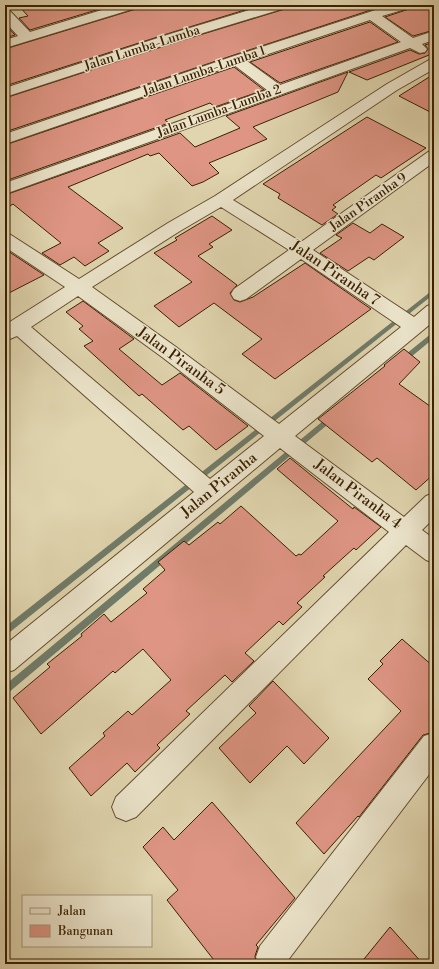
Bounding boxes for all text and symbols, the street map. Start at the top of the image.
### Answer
street label: Jalan Lumba-Lumba [81,22,202,75]
street label: Jalan Lumba-Lumba 1 [139,42,268,100]
street label: Jalan Lumba-Lumba 2 [154,81,283,141]
street label: Jalan Piranha 9 [325,169,410,235]
street label: Jalan Piranha 7 [286,236,384,310]
street label: Jalan Piranha 5 [133,322,229,399]
street label: Jalan Piranha [176,448,261,522]
street label: Jalan Piranha 4 [310,454,406,533]
legend [22,895,152,947]
text: Jalan [57,904,86,919]
text: Bangunan [57,924,113,939]

